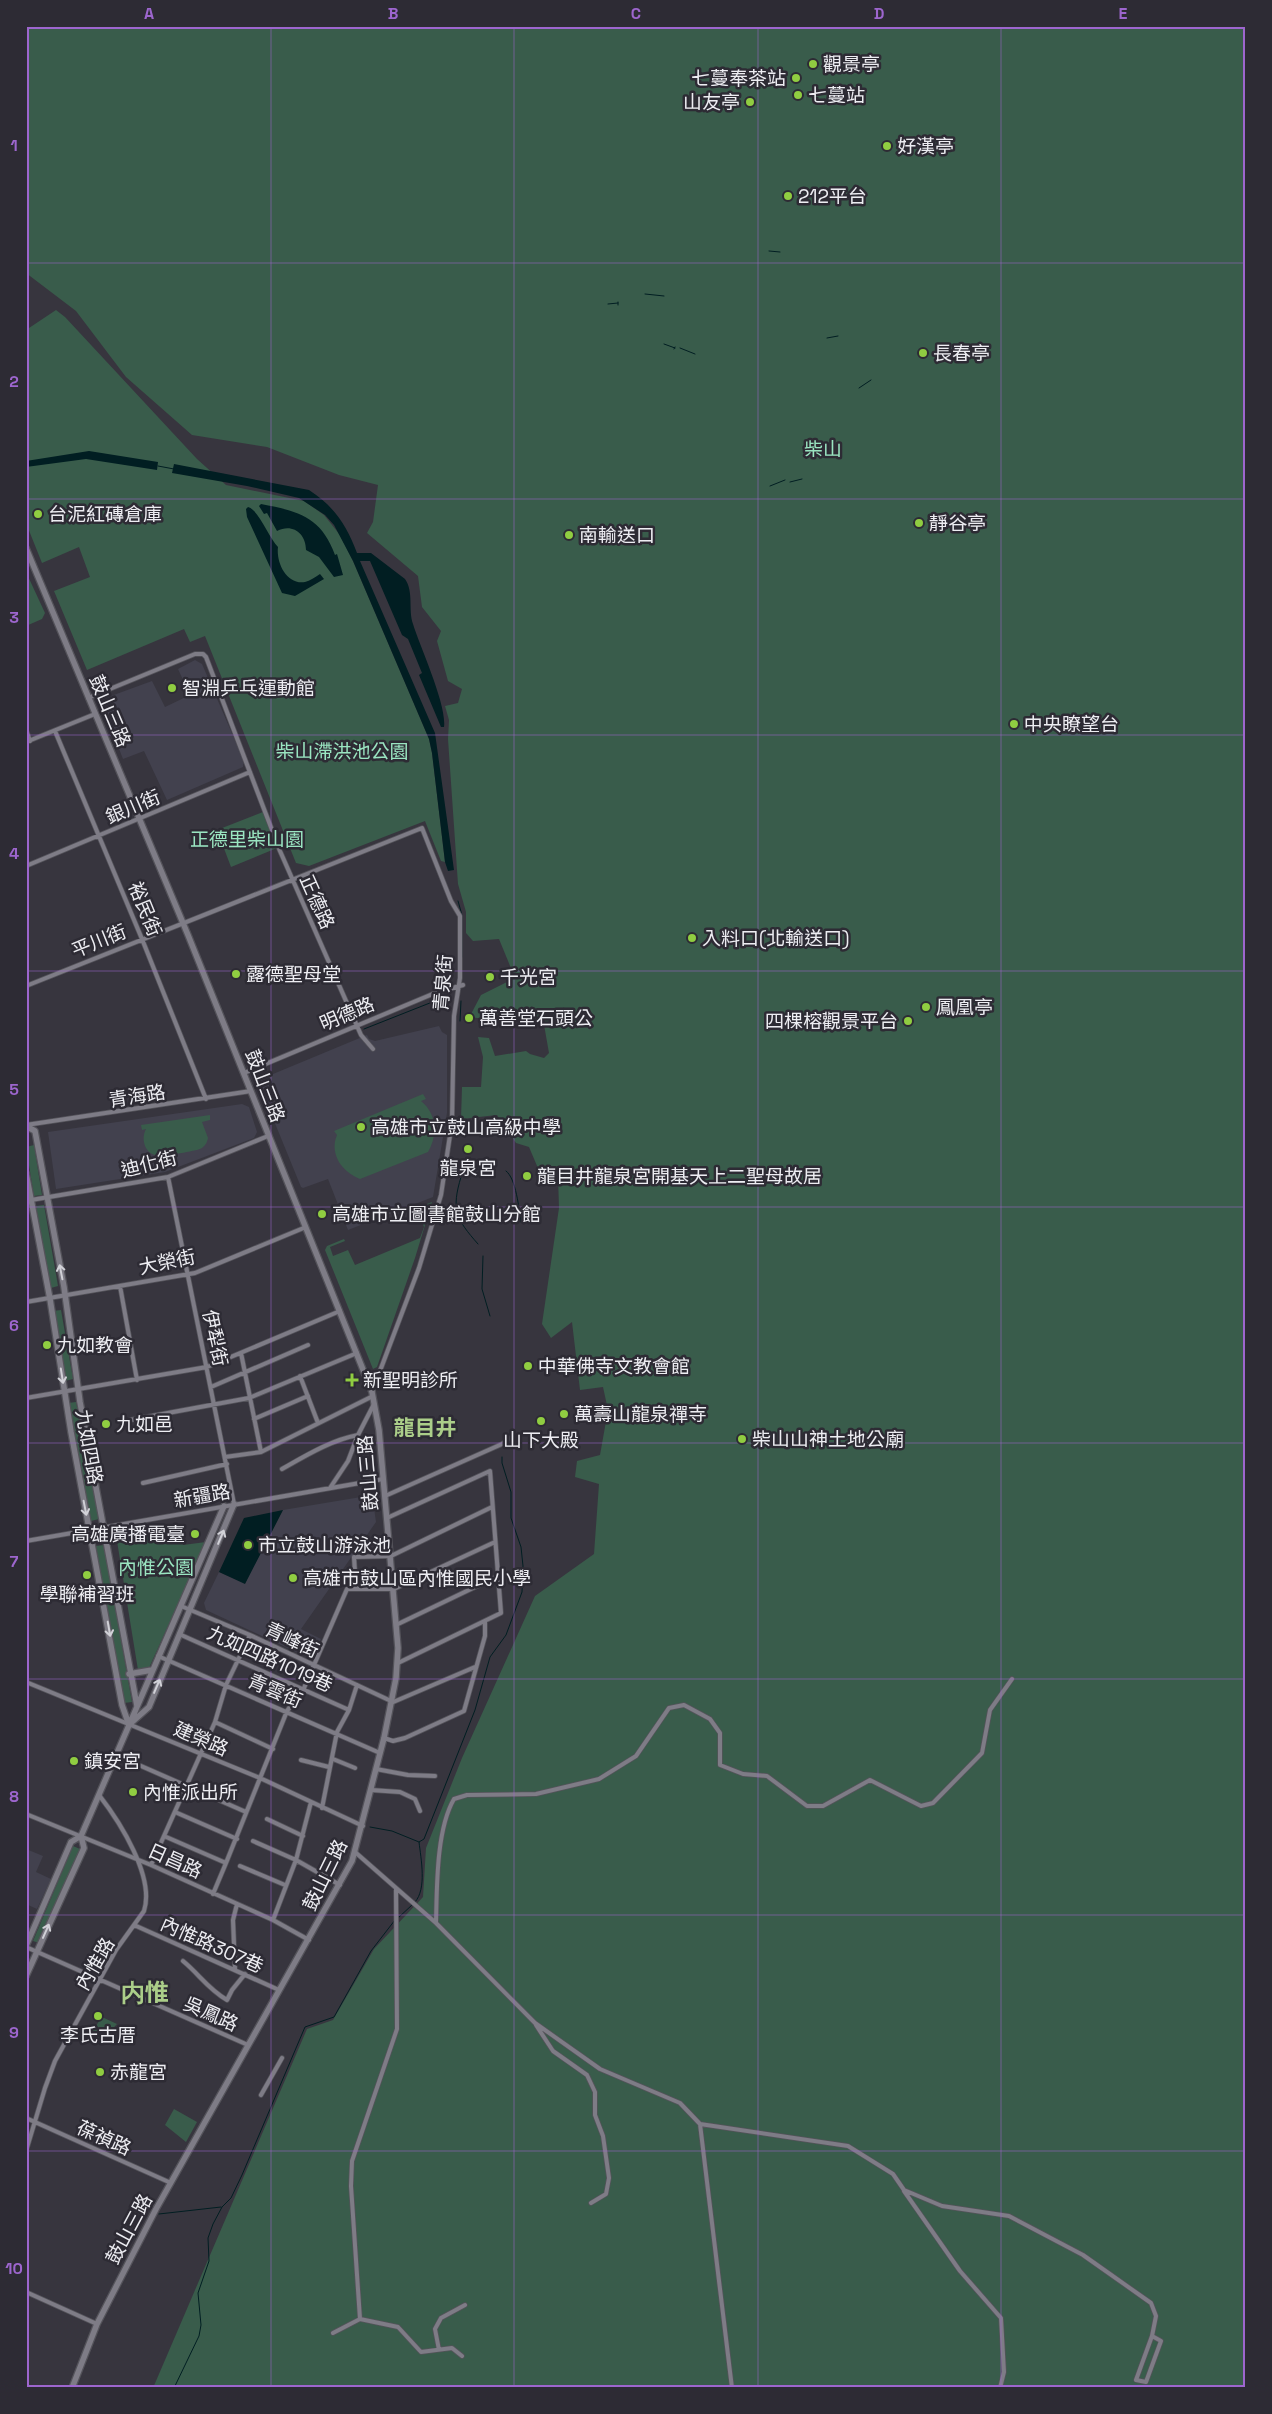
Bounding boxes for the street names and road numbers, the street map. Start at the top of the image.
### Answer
street label: 鼓山三路 [84,671,136,751]
street label: 銀川街 [102,784,164,830]
street label: 正德路 [294,871,340,933]
street label: 裕民街 [123,878,167,940]
street label: 平川街 [68,919,130,963]
street label: 青泉街 [428,954,458,1012]
street label: 明德路 [316,991,378,1037]
street label: 鼓山三路 [240,1046,290,1126]
street label: 青海路 [107,1079,167,1113]
street label: 迪化街 [118,1145,180,1183]
street label: 大榮街 [137,1244,197,1280]
street label: 伊犁街 [197,1308,233,1368]
street label: 九如四路 [70,1407,108,1487]
street label: 鼓山三路 [352,1434,384,1512]
street label: 新疆路 [172,1479,232,1513]
street label: 青峰街 [261,1617,323,1663]
street label: 九如四路1019巷 [203,1620,337,1698]
street label: 青雲街 [244,1668,306,1714]
street label: 建榮路 [170,1716,232,1762]
street label: 鼓山三路 [297,1835,353,1915]
street label: 日昌路 [144,1838,206,1884]
street label: 內惟路307巷 [157,1911,267,1979]
street label: 內惟路 [70,1933,120,1995]
street label: 吳鳳路 [180,1991,242,2037]
street label: 葆禎路 [73,2115,135,2161]
street label: 鼓山三路 [100,2190,158,2268]

